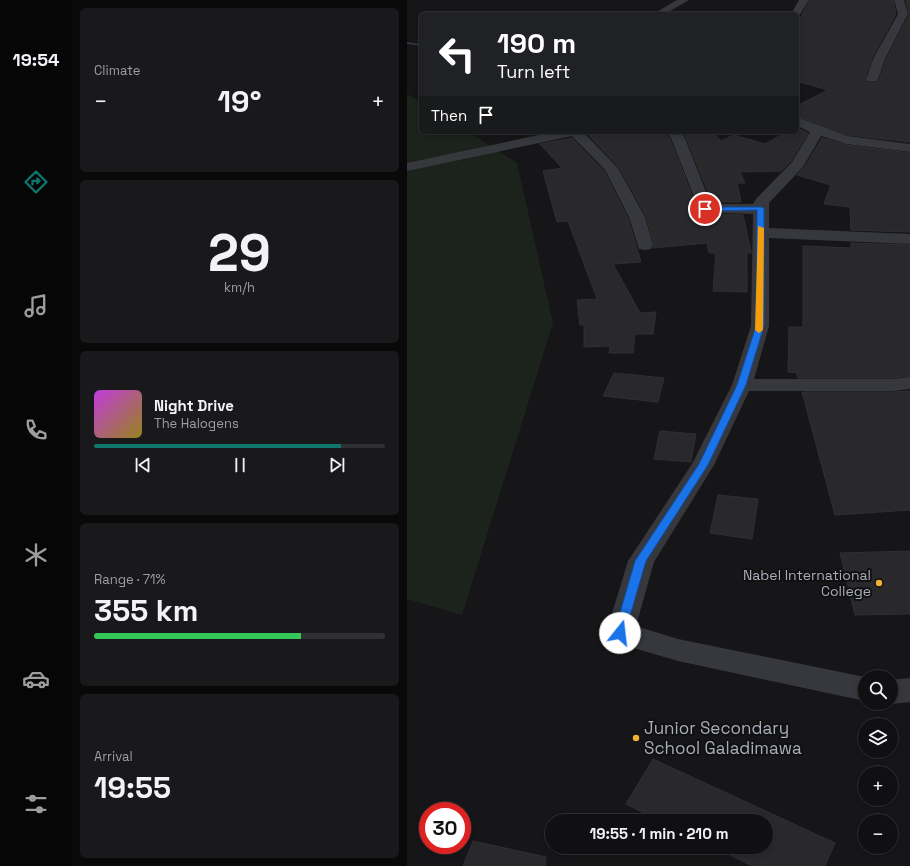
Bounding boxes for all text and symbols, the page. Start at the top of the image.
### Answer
text: 190 m [497,25,576,61]
icon: left [431,28,483,80]
text: 19:54 [13,48,59,71]
text: Turn left [497,60,570,83]
text: Climate [94,62,140,79]
text: 19° [218,82,261,121]
text: − [94,87,108,115]
text: + [371,87,385,115]
icon: arrive [475,104,497,126]
text: Then [431,106,467,125]
icon: directions [22,168,50,196]
pin [688,192,722,226]
icon: arrive [694,198,716,220]
text: 29 [208,220,271,286]
text: km/h [224,279,255,296]
icon: music [22,292,50,320]
text: Night Drive [154,396,234,415]
text: The Halogens [154,415,239,432]
icon: phone [22,416,50,444]
icon: previous [132,454,154,476]
icon: pause [229,454,251,476]
icon: next [326,454,348,476]
icon: climate [22,541,50,569]
place label: Nabel International College [743,566,871,600]
text: Range · 71% [94,571,165,588]
marker: Nabel International College [874,578,884,588]
text: 355 km [94,591,198,630]
position arrow [599,612,641,654]
icon: car [22,665,50,693]
map controls [858,670,898,854]
button: search [858,670,898,710]
place label: Junior Secondary School Galadimawa [644,717,802,759]
button: layers [858,718,898,758]
marker: Junior Secondary School Galadimawa [631,733,641,743]
text: Arrival [94,748,133,765]
button: + [858,766,898,806]
text: 19:55 [94,768,171,807]
icon: filters [22,790,50,818]
speed limit sign: 30 [419,802,471,854]
button: − [858,814,898,854]
text: 19:55 · 1 min · 210 m [590,824,728,843]

